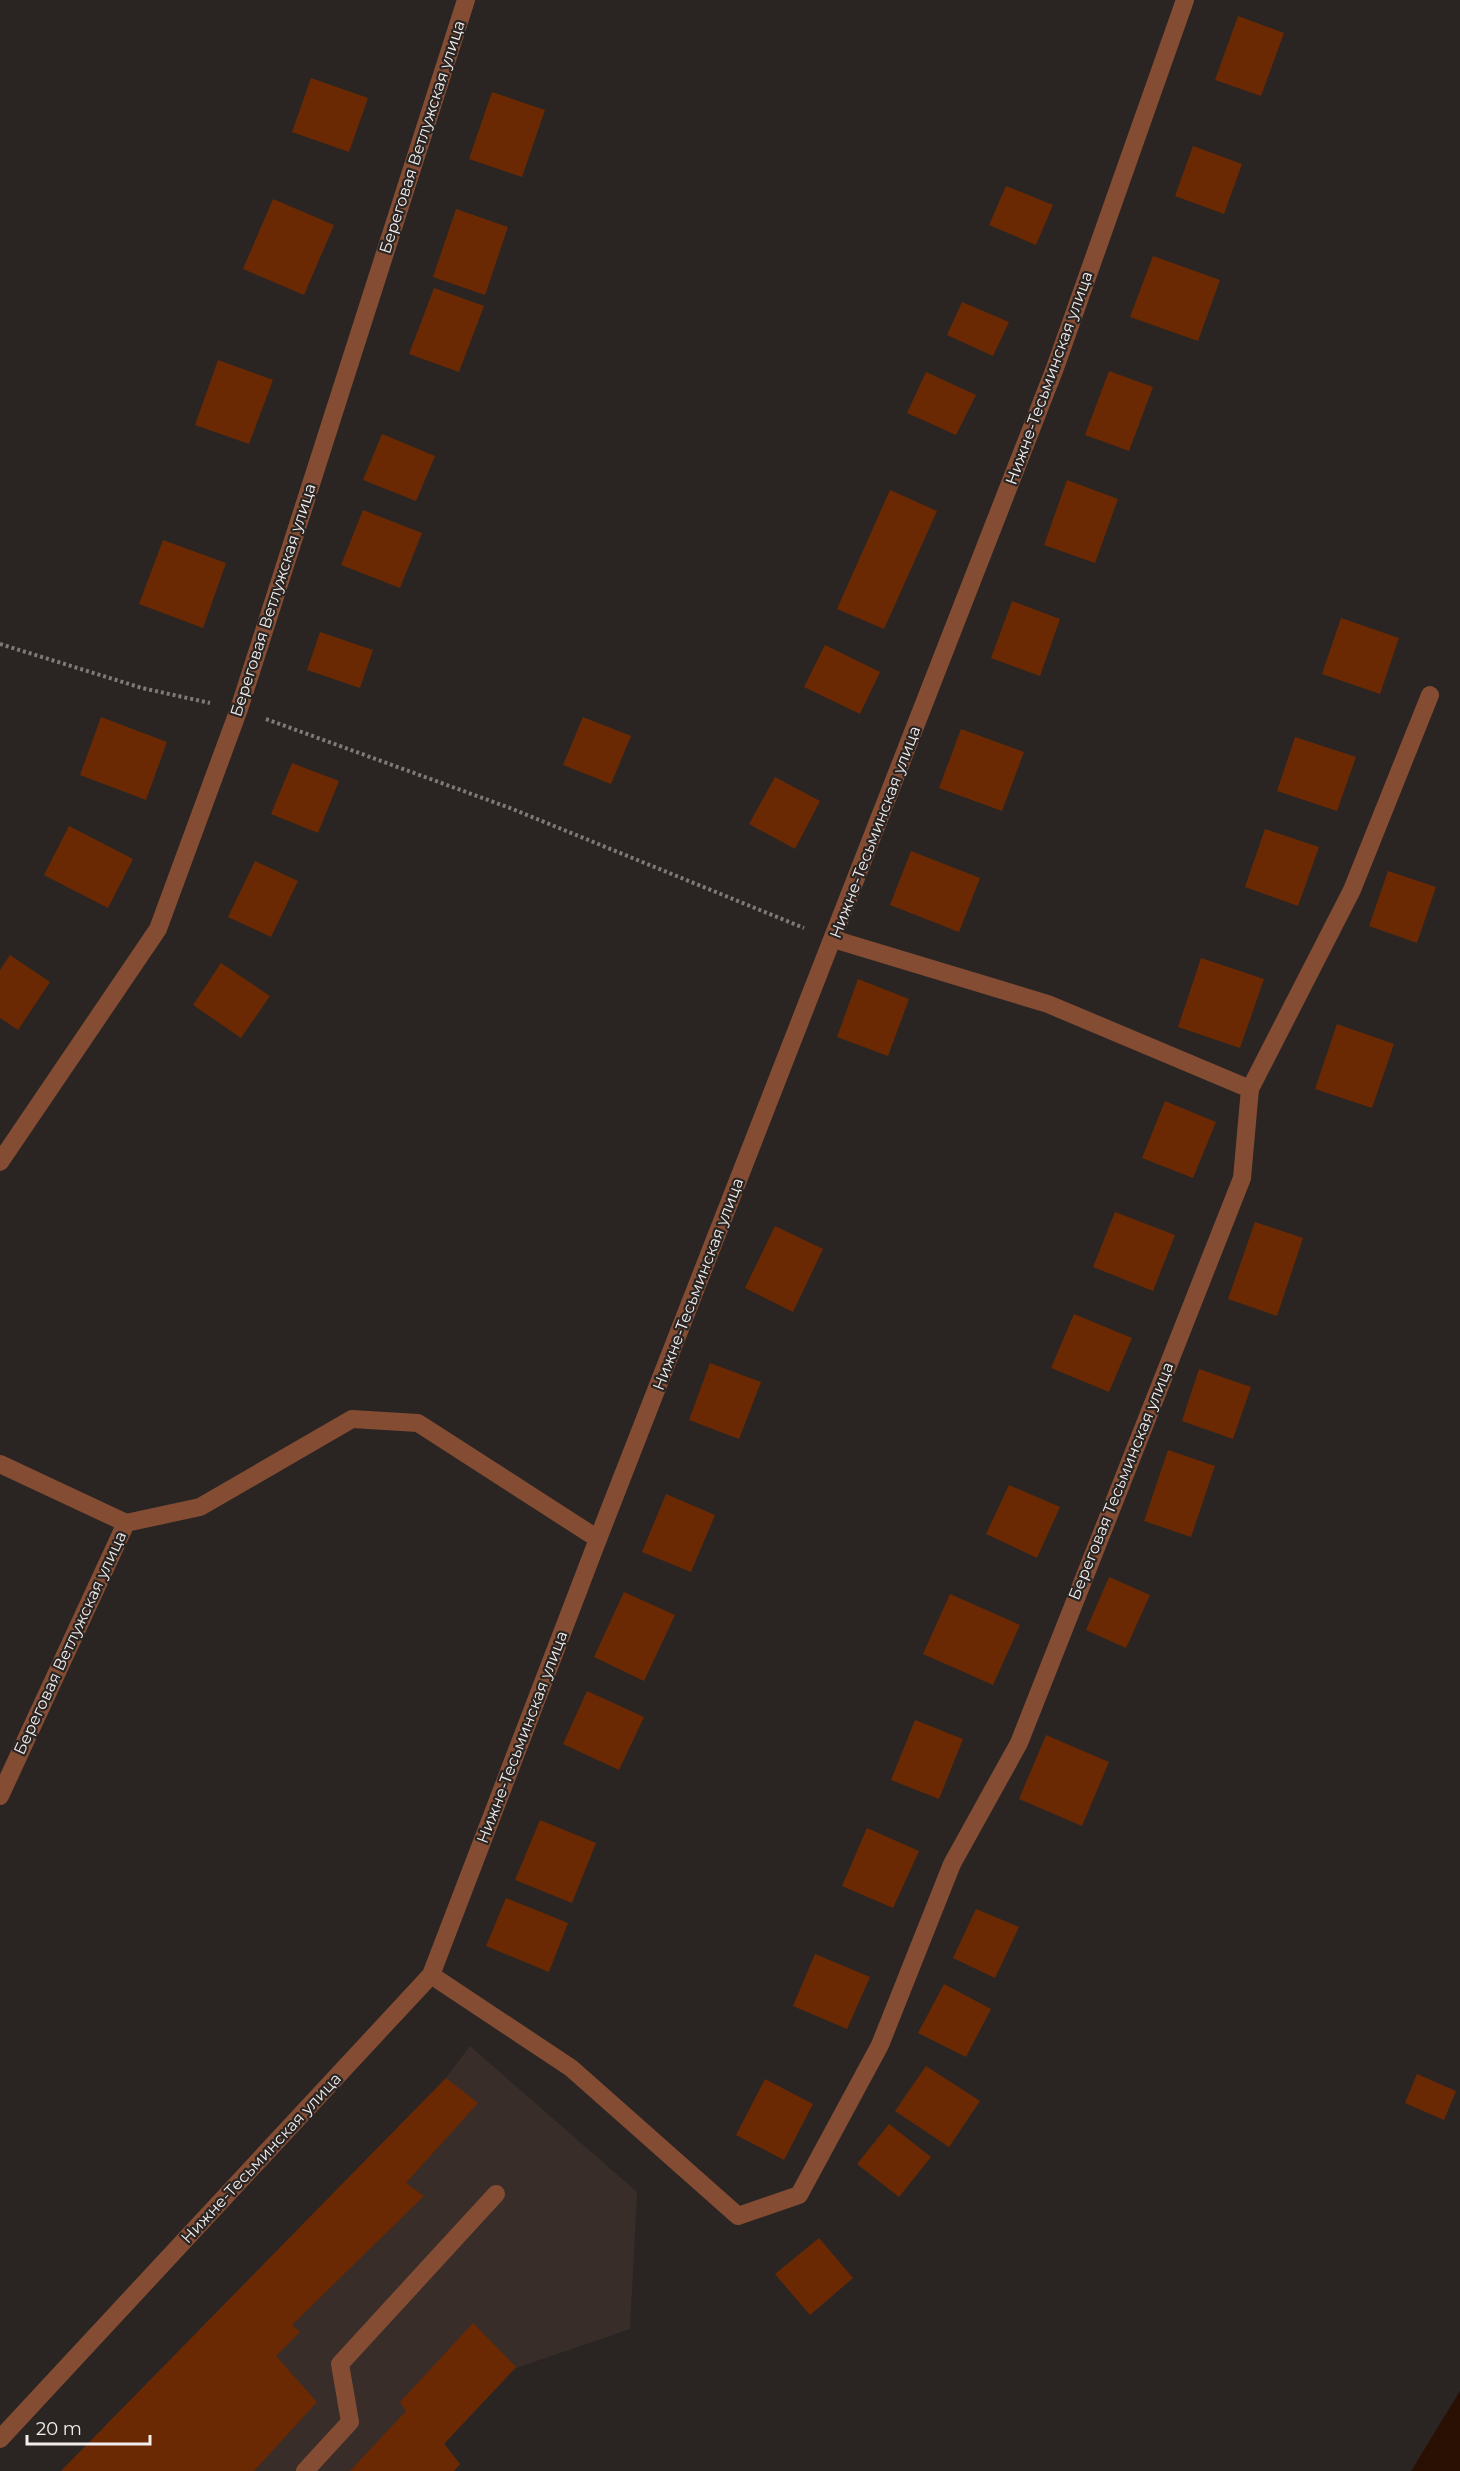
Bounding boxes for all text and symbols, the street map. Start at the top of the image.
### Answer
street label: Береговая Ветлужская улица [375,18,469,256]
street label: Нижне-Тесьминская улица [1001,269,1097,487]
street label: Береговая Ветлужская улица [226,481,320,719]
street label: Нижне-Тесьминская улица [826,723,924,941]
street label: Нижне-Тесьминская улица [649,1175,747,1393]
street label: Береговая Тесьминская улица [1064,1359,1178,1603]
street label: Береговая Ветлужская улица [10,1528,130,1758]
street label: Нижне-Тесьминская улица [473,1628,571,1846]
street label: Нижне-Тесьминская улица [177,2069,345,2247]
scale bar [27,2408,150,2446]
text: 20 m [36,2418,82,2440]

